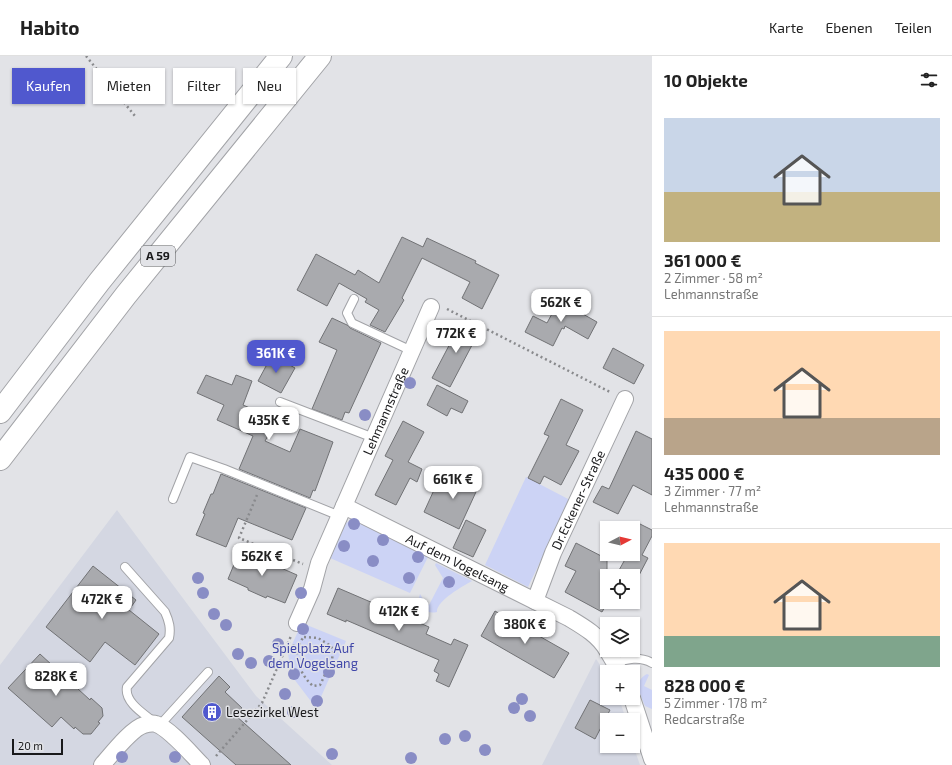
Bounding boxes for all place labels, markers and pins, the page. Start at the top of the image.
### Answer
pin: 562K € [528,289,594,323]
pin: 772K € [423,320,489,354]
pin: 361K € [243,340,309,374]
pin: 435K € [236,407,302,441]
pin: 661K € [420,466,486,500]
pin: 562K € [229,543,295,577]
pin: 472K € [69,586,135,620]
pin: 412K € [366,598,432,632]
pin: 380K € [492,611,558,645]
pin: 828K € [23,663,89,697]
building icon: Lesezirkel West [201,701,223,723]
place label: Lesezirkel West [226,704,319,720]

